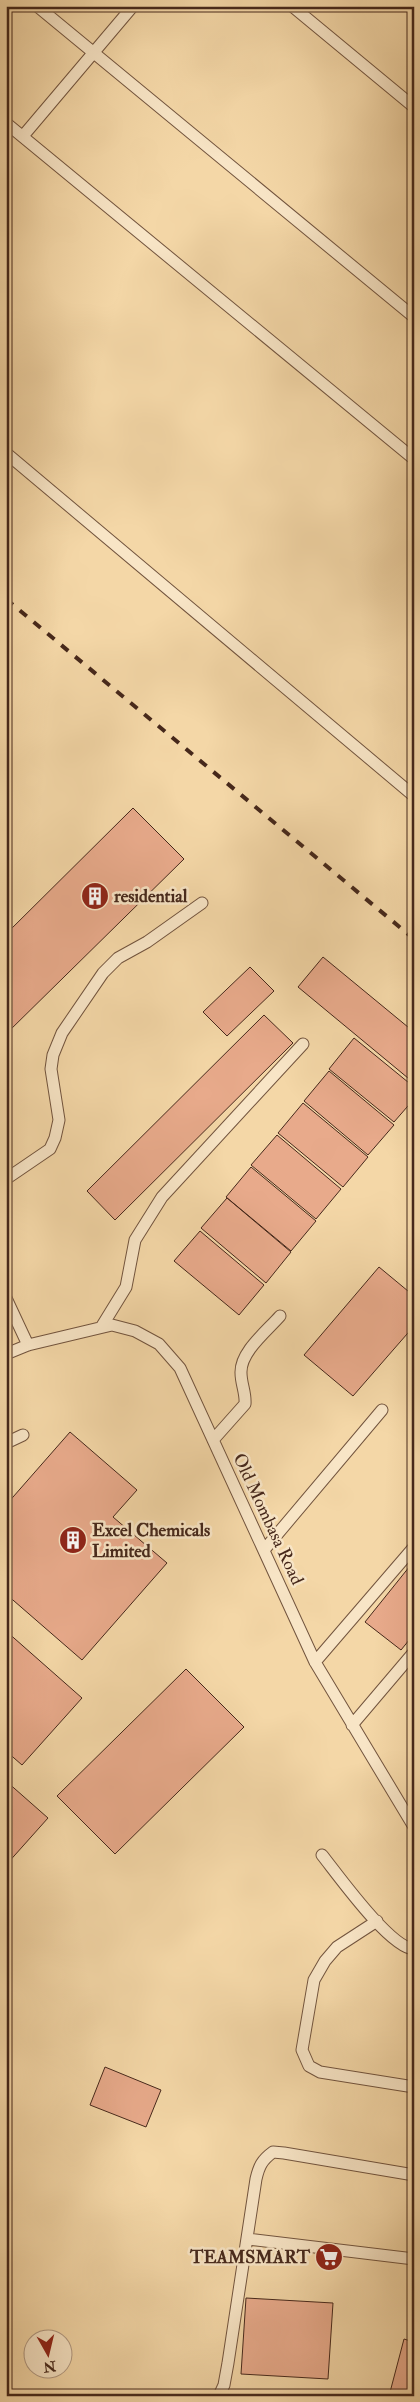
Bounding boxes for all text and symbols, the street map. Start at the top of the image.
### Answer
building icon: residential [80,881,110,911]
place label: residential [113,885,188,908]
street label: Old Mombasa Road [227,1450,309,1589]
place label: Excel Chemicals Limited [92,1519,210,1563]
building icon: Excel Chemicals Limited [58,1525,88,1555]
supermarket icon: TEAMSMART [314,2242,344,2272]
place label: TEAMSMART [189,2246,311,2269]
north arrow [22,2330,72,2380]
text: N [42,2357,58,2376]

